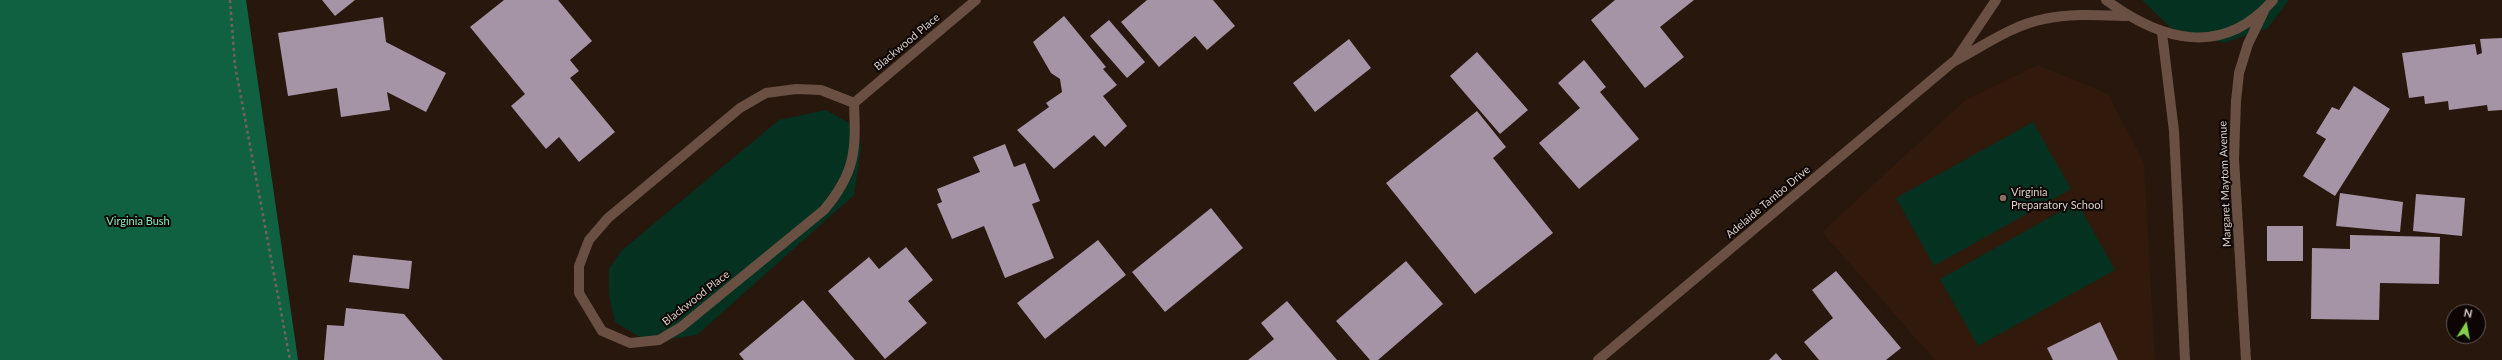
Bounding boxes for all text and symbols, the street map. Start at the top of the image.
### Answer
street label: Blackwood Place [872,11,942,73]
street label: Margaret Maytom Avenue [2216,121,2234,247]
street label: Adelaide Tambo Drive [1723,163,1813,241]
place label: Virginia Preparatory School [2011,185,2103,211]
marker: Virginia Preparatory School [1998,193,2008,203]
park label: Virginia Bush [106,214,170,228]
street label: Blackwood Place [660,268,732,328]
north arrow [2446,304,2486,344]
text: N [2463,306,2474,320]

